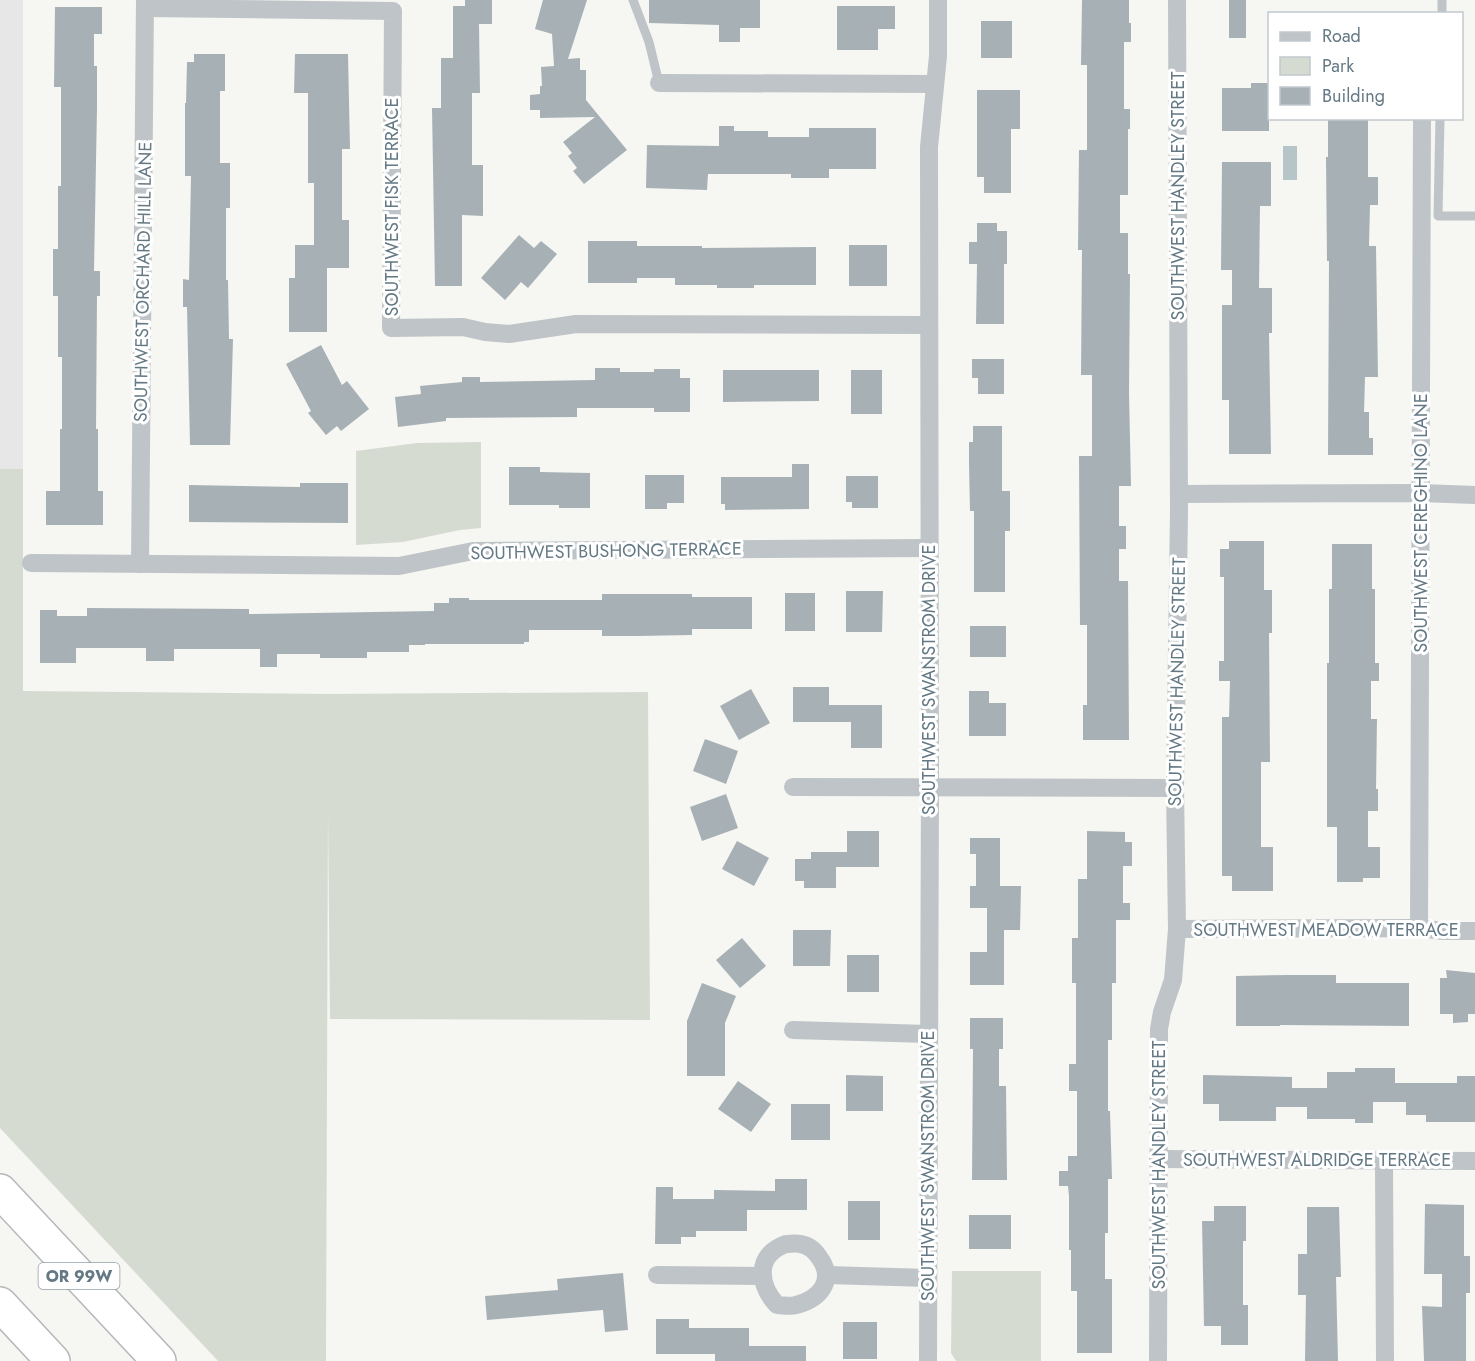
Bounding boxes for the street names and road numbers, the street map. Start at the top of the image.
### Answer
street label: SOUTHWEST HANDLEY STREET [1165,71,1191,320]
street label: SOUTHWEST FISK TERRACE [379,98,405,316]
street label: SOUTHWEST ORCHARD HILL LANE [128,142,158,422]
street label: SOUTHWEST CEREGHINO LANE [1408,393,1434,653]
street label: SOUTHWEST BUSHONG TERRACE [470,536,742,566]
street label: SOUTHWEST SWANSTROM DRIVE [916,545,942,815]
street label: SOUTHWEST HANDLEY STREET [1162,557,1192,807]
street label: SOUTHWEST MEADOW TERRACE [1193,917,1459,943]
street label: SOUTHWEST SWANSTROM DRIVE [915,1031,941,1301]
street label: SOUTHWEST HANDLEY STREET [1146,1040,1172,1289]
street label: SOUTHWEST ALDRIDGE TERRACE [1183,1147,1451,1173]
road number: OR 99W [38,1263,119,1289]

